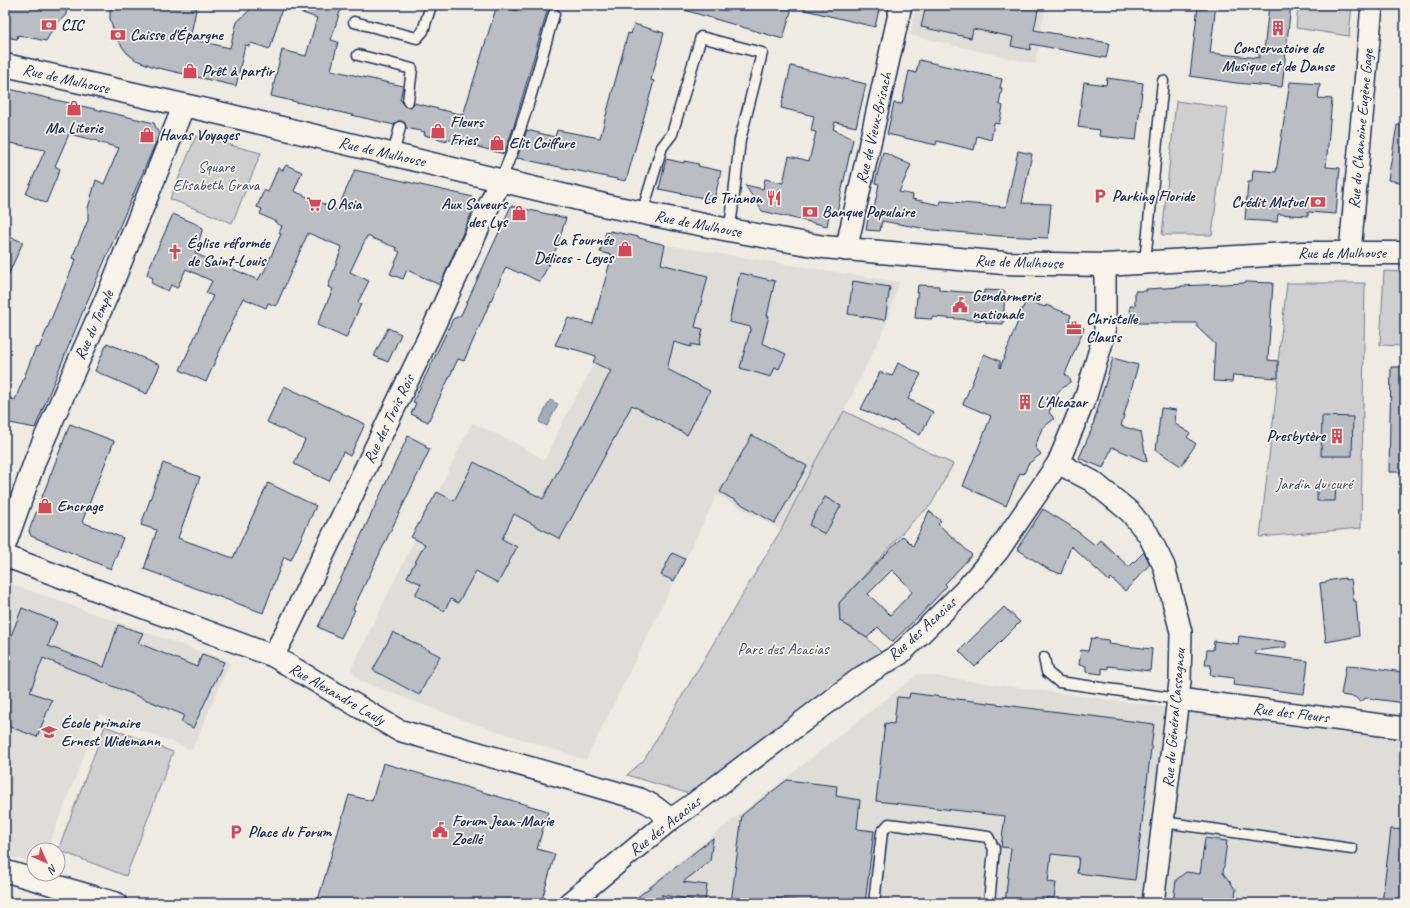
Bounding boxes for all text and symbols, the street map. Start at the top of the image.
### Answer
place label: CIC [61,15,85,35]
bank icon: CIC [40,16,58,34]
building icon: Conservatoire de Musique et de Danse [1269,19,1287,37]
place label: Caisse d'Épargne [130,25,225,45]
bank icon: Caisse d'Épargne [109,26,127,44]
place label: Conservatoire de Musique et de Danse [1222,38,1336,76]
street label: Rue du Chanoine Eugène Gage [1344,47,1378,209]
street label: Rue de Mulhouse [21,59,113,99]
place label: Prêt à partir [202,61,276,81]
shop icon: Prêt à partir [181,62,199,80]
street label: Rue de Vieux-Brisach [851,69,897,186]
shop icon: Ma Literie [65,99,83,117]
place label: Fleurs Fries [450,112,485,150]
place label: Ma Literie [45,118,104,138]
shop icon: Fleurs Fries [429,122,447,140]
place label: Havas Voyages [159,125,241,145]
shop icon: Havas Voyages [138,126,156,144]
street label: Rue de Mulhouse [337,132,429,172]
place label: Elit Coiffure [509,133,576,153]
shop icon: Elit Coiffure [488,134,506,152]
park label: Square Elisabeth Grava [173,157,261,195]
place label: Parking Floride [1112,186,1196,206]
parking icon: Parking Floride [1091,187,1109,205]
place label: Le Trianon [703,188,764,208]
restaurant icon: Le Trianon [765,189,783,207]
place label: Crédit Mutuel [1232,192,1309,212]
bank icon: Crédit Mutuel [1309,193,1327,211]
place label: O Asia [326,194,363,214]
place label: Aux Saveurs des Lys [441,194,508,232]
supermarket icon: O Asia [305,195,323,213]
place label: Banque Populaire [822,202,916,222]
bank icon: Banque Populaire [801,203,819,221]
shop icon: Aux Saveurs des Lys [510,204,528,222]
street label: Rue de Mulhouse [653,206,745,243]
place label: La Fournée Délices - Leyes [534,230,615,268]
place label: Église réformée de Saint-Louis [187,233,271,271]
shop icon: La Fournée Délices - Leyes [616,240,634,258]
church icon: Église réformée de Saint-Louis [166,243,184,261]
street label: Rue de Mulhouse [1298,243,1388,263]
street label: Rue de Mulhouse [975,250,1065,274]
street label: Rue du Temple [70,285,119,363]
place label: Gendarmerie nationale [972,286,1042,324]
public building icon: Gendarmerie nationale [951,296,969,314]
place label: Christelle Clauss [1086,309,1139,347]
office icon: Christelle Clauss [1065,319,1083,337]
street label: Rue des Trois Rois [359,370,420,467]
place label: L'Alcazar [1037,392,1089,412]
building icon: L'Alcazar [1016,393,1034,411]
place label: Presbytère [1267,426,1327,446]
building icon: Presbytère [1328,427,1346,445]
park label: Jardin du curé [1275,474,1355,494]
place label: Encrage [57,496,104,516]
shop icon: Encrage [36,497,54,515]
street label: Rue des Acacias [883,592,962,665]
park label: Parc des Acacias [738,639,830,659]
street label: Rue du Général Cassagnou [1158,646,1190,788]
street label: Rue Alexandre Lauly [286,659,390,730]
street label: Rue des Fleurs [1252,698,1332,728]
place label: École primaire Ernest Widemann [61,713,161,751]
school or university icon: École primaire Ernest Widemann [40,723,58,741]
street label: Rue des Acacias [625,791,706,860]
place label: Forum Jean-Marie Zoellé [452,811,555,849]
public building icon: Forum Jean-Marie Zoellé [431,821,449,839]
place label: Place du Forum [248,822,332,842]
parking icon: Place du Forum [227,823,245,841]
north arrow [26,842,66,882]
text: N [44,862,60,878]

